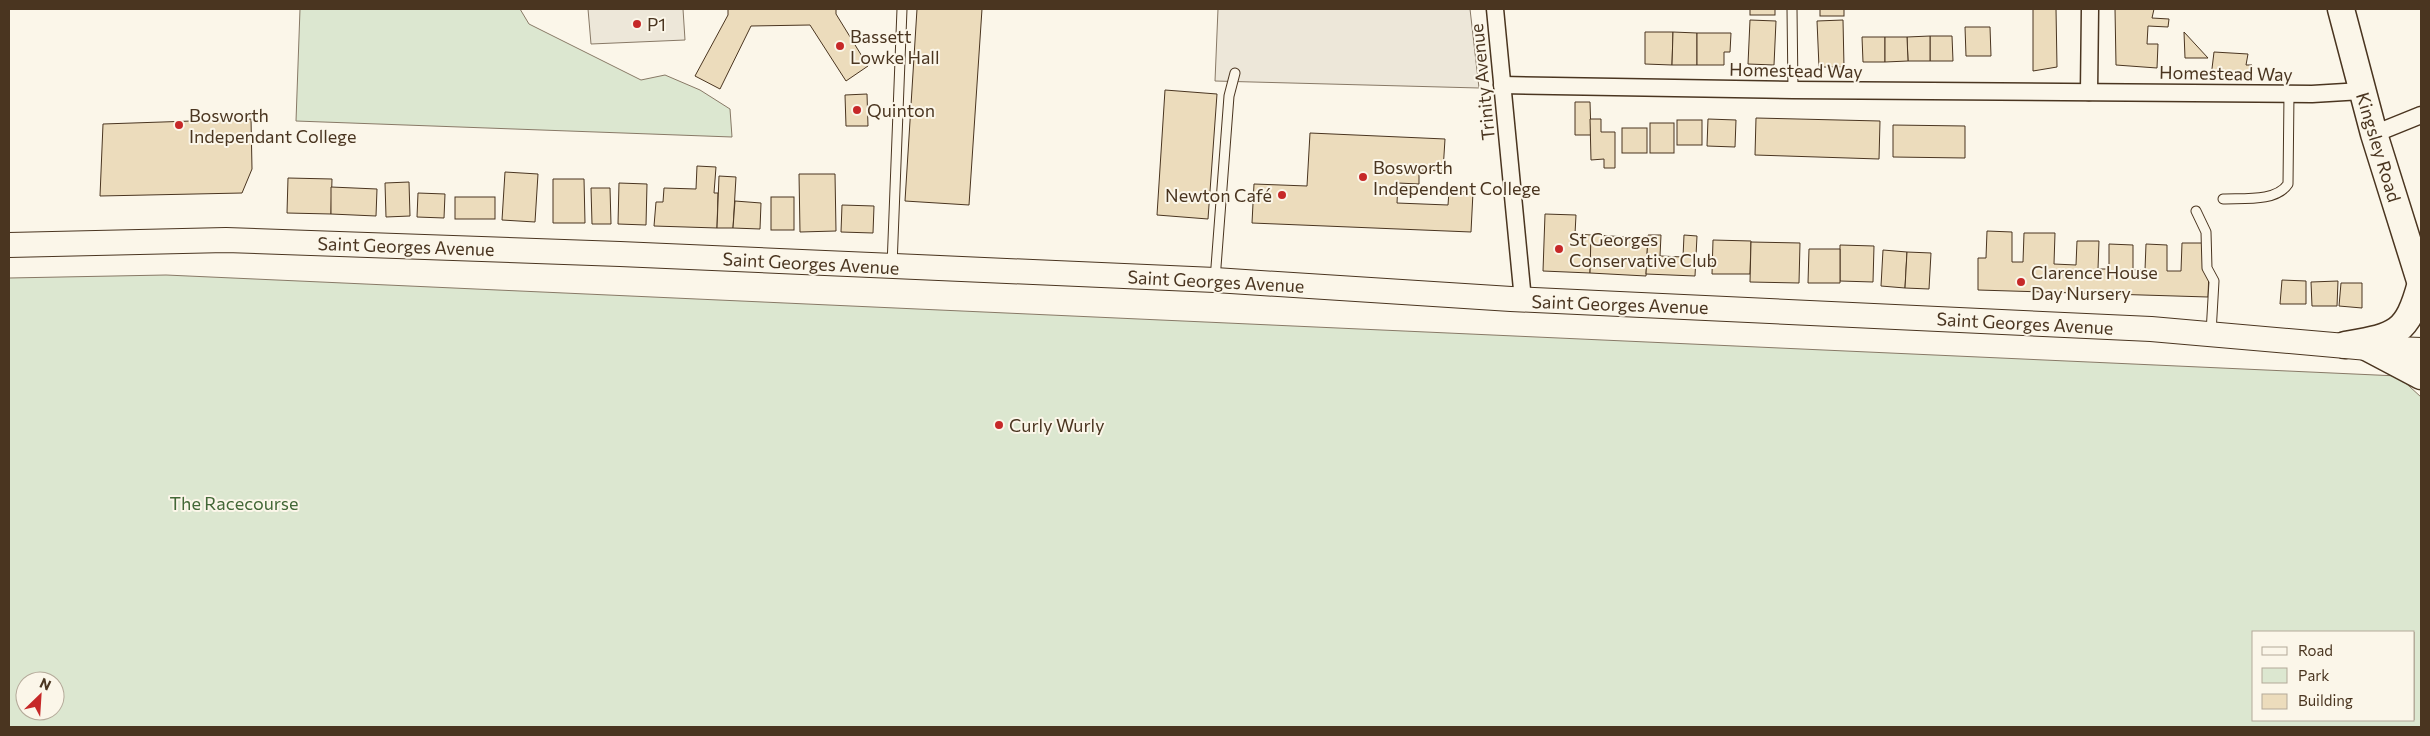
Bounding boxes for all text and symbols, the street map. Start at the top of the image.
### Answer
place label: P1 [647,13,666,35]
marker: P1 [631,18,643,30]
street label: Trinity Avenue [1465,23,1499,141]
place label: Bassett Lowke Hall [850,25,940,68]
marker: Bassett Lowke Hall [834,40,846,52]
street label: Homestead Way [1729,58,1863,82]
street label: Homestead Way [2159,61,2293,85]
street label: Kingsley Road [2352,89,2406,205]
place label: Quinton [867,99,935,121]
place label: Bosworth Independant College [189,104,356,147]
marker: Quinton [851,104,863,116]
marker: Bosworth Independant College [173,119,185,131]
place label: Bosworth Independent College [1373,156,1541,199]
marker: Bosworth Independent College [1357,171,1369,183]
place label: Newton Café [1165,184,1272,206]
marker: Newton Café [1276,189,1288,201]
place label: St Georges Conservative Club [1569,228,1717,271]
street label: Saint Georges Avenue [317,232,495,260]
marker: St Georges Conservative Club [1553,243,1565,255]
street label: Saint Georges Avenue [722,247,900,279]
place label: Clarence House Day Nursery [2031,261,2158,304]
street label: Saint Georges Avenue [1127,265,1305,297]
marker: Clarence House Day Nursery [2015,276,2027,288]
street label: Saint Georges Avenue [1531,290,1709,318]
street label: Saint Georges Avenue [1936,307,2114,339]
place label: Curly Wurly [1009,414,1105,436]
marker: Curly Wurly [993,419,1005,431]
park label: The Racecourse [170,492,298,514]
legend [2252,631,2415,721]
text: Road [2298,641,2333,659]
text: Park [2298,666,2329,684]
north arrow [15,671,65,721]
text: N [37,674,54,694]
text: Building [2298,691,2353,709]

